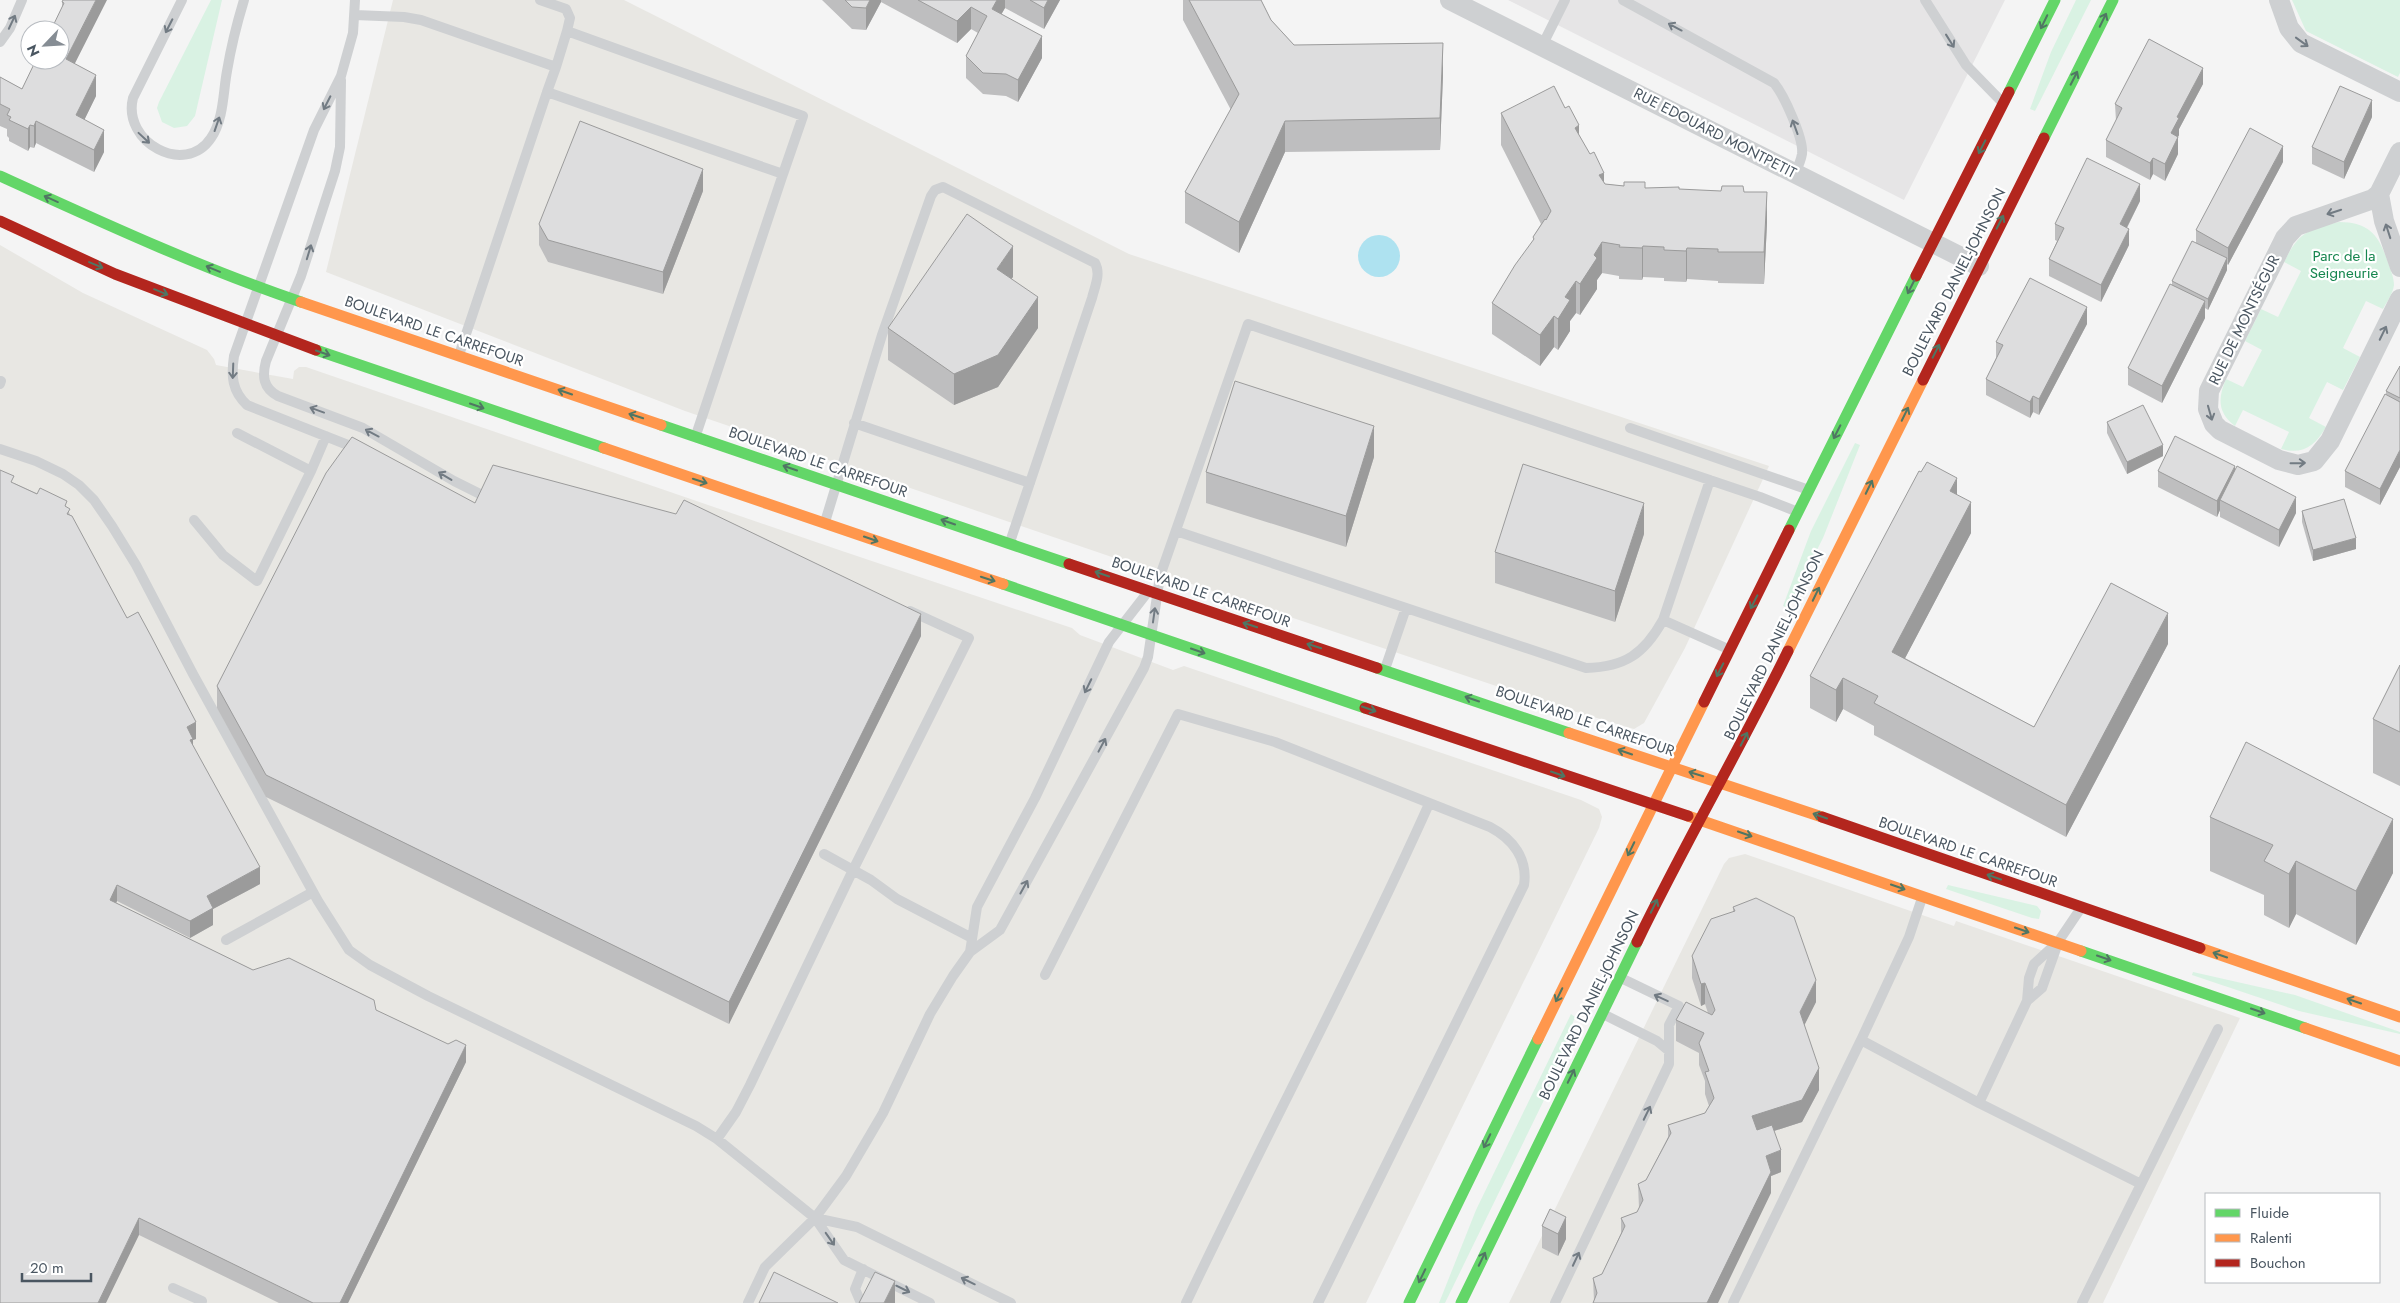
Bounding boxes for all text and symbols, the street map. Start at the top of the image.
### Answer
one-way arrow [2098,12,2108,27]
one-way arrow [2039,14,2048,29]
one-way arrow [8,15,18,30]
one-way arrow [164,18,173,33]
north arrow [20,20,70,70]
one-way arrow [1668,22,1683,31]
one-way arrow [1946,34,1956,48]
one-way arrow [2295,37,2309,47]
text: N [22,41,45,60]
one-way arrow [2069,70,2079,85]
street label: RUE EDOUARD MONTPETIT [1630,82,1800,184]
one-way arrow [322,95,331,110]
one-way arrow [213,117,222,133]
one-way arrow [1790,119,1799,135]
one-way arrow [138,132,151,144]
one-way arrow [1977,139,1986,154]
street label: BOULEVARD DANIEL-JOHNSON [1897,184,2011,380]
one-way arrow [44,194,59,204]
one-way arrow [2326,208,2342,218]
one-way arrow [1995,215,2005,230]
one-way arrow [2382,223,2392,239]
one-way arrow [304,245,314,261]
park label: Parc de la Seigneurie [2310,245,2379,284]
street label: RUE DE MONTSÉGUR [2203,251,2285,389]
one-way arrow [88,262,103,271]
one-way arrow [206,264,221,273]
one-way arrow [1906,280,1916,295]
one-way arrow [153,288,168,298]
street label: BOULEVARD LE CARREFOUR [342,290,527,372]
one-way arrow [2379,326,2389,341]
one-way arrow [1932,344,1941,359]
one-way arrow [315,349,331,358]
one-way arrow [228,362,238,379]
one-way arrow [558,387,573,396]
one-way arrow [469,402,484,411]
one-way arrow [2206,404,2216,420]
one-way arrow [309,405,325,414]
one-way arrow [1901,407,1910,422]
one-way arrow [629,411,644,420]
street label: BOULEVARD LE CARREFOUR [726,421,911,503]
one-way arrow [1832,424,1841,439]
one-way arrow [365,428,380,438]
one-way arrow [2290,459,2306,468]
one-way arrow [783,463,798,472]
one-way arrow [438,471,452,481]
one-way arrow [692,477,708,487]
one-way arrow [1865,480,1874,495]
one-way arrow [941,517,957,526]
one-way arrow [862,534,878,544]
street label: BOULEVARD DANIEL-JOHNSON [1718,546,1830,744]
street label: BOULEVARD LE CARREFOUR [1109,551,1294,633]
one-way arrow [1095,569,1110,578]
one-way arrow [980,575,996,585]
one-way arrow [1812,587,1821,602]
one-way arrow [1749,594,1758,609]
one-way arrow [1149,607,1159,623]
one-way arrow [1242,619,1258,629]
one-way arrow [1307,641,1322,650]
one-way arrow [1189,646,1205,656]
one-way arrow [1715,662,1724,677]
one-way arrow [1083,678,1092,693]
street label: BOULEVARD LE CARREFOUR [1493,680,1678,762]
one-way arrow [1464,694,1480,703]
one-way arrow [1361,705,1376,714]
one-way arrow [1740,732,1749,747]
one-way arrow [1097,737,1107,752]
one-way arrow [1618,747,1634,756]
one-way arrow [1550,769,1566,779]
one-way arrow [1688,769,1704,779]
one-way arrow [1812,810,1828,820]
street label: BOULEVARD LE CARREFOUR [1876,811,2061,893]
one-way arrow [1736,830,1752,840]
one-way arrow [1626,842,1636,857]
one-way arrow [1987,872,2003,881]
one-way arrow [1020,880,1029,895]
one-way arrow [1890,883,1906,892]
one-way arrow [1650,899,1659,914]
street label: BOULEVARD DANIEL-JOHNSON [1533,906,1645,1104]
one-way arrow [2014,926,2029,935]
one-way arrow [2213,950,2229,959]
one-way arrow [2096,954,2112,964]
one-way arrow [1554,987,1563,1002]
one-way arrow [1654,993,1669,1003]
one-way arrow [2347,996,2362,1005]
one-way arrow [2250,1007,2266,1017]
one-way arrow [1567,1069,1576,1084]
one-way arrow [1642,1106,1652,1121]
one-way arrow [1482,1133,1491,1148]
legend [2205,1193,2380,1283]
text: Fluide [2250,1202,2289,1224]
text: Ralenti [2250,1227,2292,1249]
one-way arrow [825,1232,835,1246]
scale bar [22,1250,91,1282]
one-way arrow [1478,1252,1487,1267]
one-way arrow [1572,1252,1581,1267]
text: Bouchon [2250,1252,2306,1274]
text: 20 m [30,1257,64,1279]
one-way arrow [1417,1268,1426,1283]
one-way arrow [960,1276,975,1286]
one-way arrow [895,1285,910,1295]

